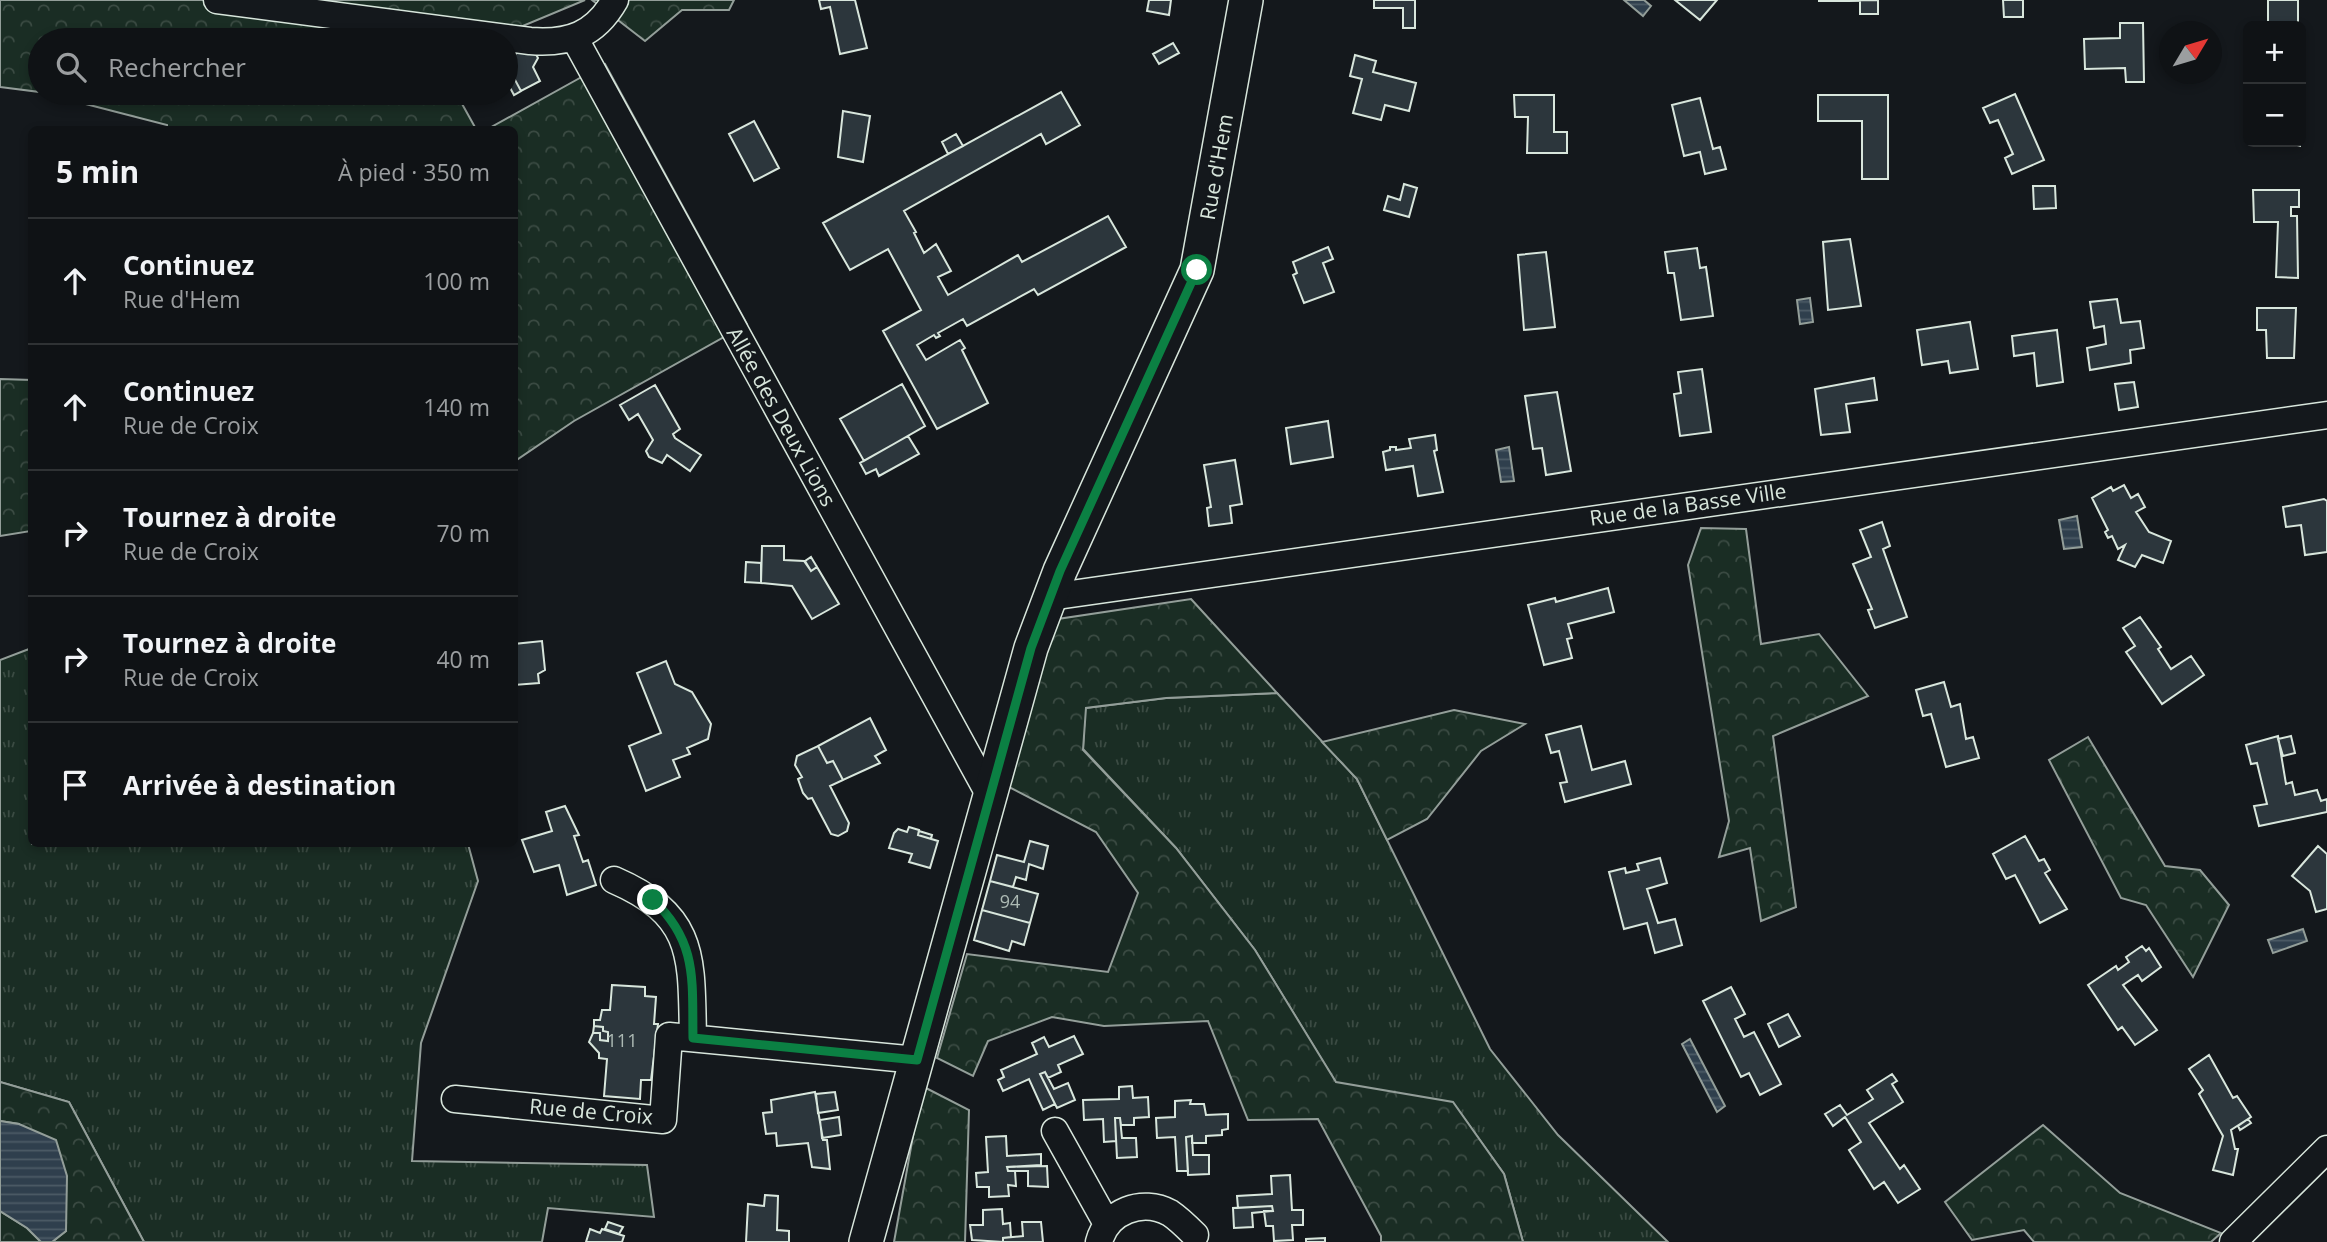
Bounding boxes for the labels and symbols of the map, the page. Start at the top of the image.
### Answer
north arrow [2159,21,2222,84]
street label: Rue d'Hem [1193,112,1239,222]
route start [1181,254,1212,285]
street label: Allée des Deux Lions [721,322,843,511]
street label: Rue de la Basse Ville [1588,476,1788,532]
route end [637,884,668,915]
house number: 94 [1000,889,1020,913]
house number: 111 [607,1028,637,1052]
street label: Rue de Croix [528,1092,654,1130]

